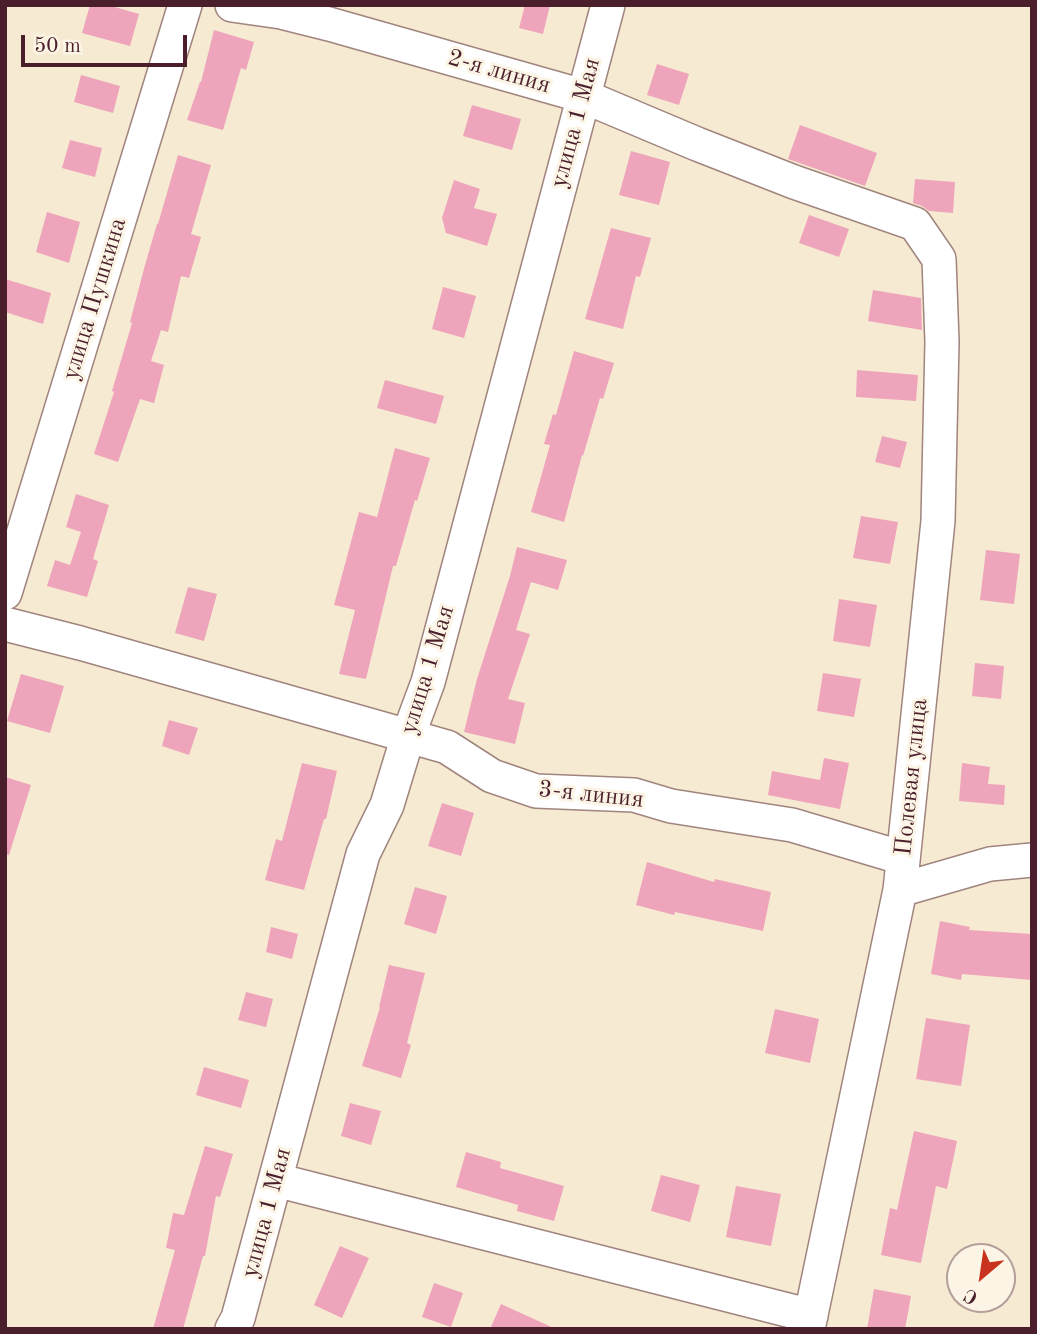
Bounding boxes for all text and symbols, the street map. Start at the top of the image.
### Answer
scale bar [24,21,191,65]
text: 50 m [34,36,81,57]
street label: 2-я линия [444,44,554,100]
street label: улица 1 Мая [545,55,607,191]
street label: улица Пушкина [57,214,133,384]
street label: улица 1 Мая [395,602,461,738]
street label: Полевая улица [889,697,935,857]
street label: 3-я линия [537,775,645,815]
street label: улица 1 Мая [236,1145,298,1281]
north arrow [946,1243,1016,1313]
text: С [961,1284,982,1306]

